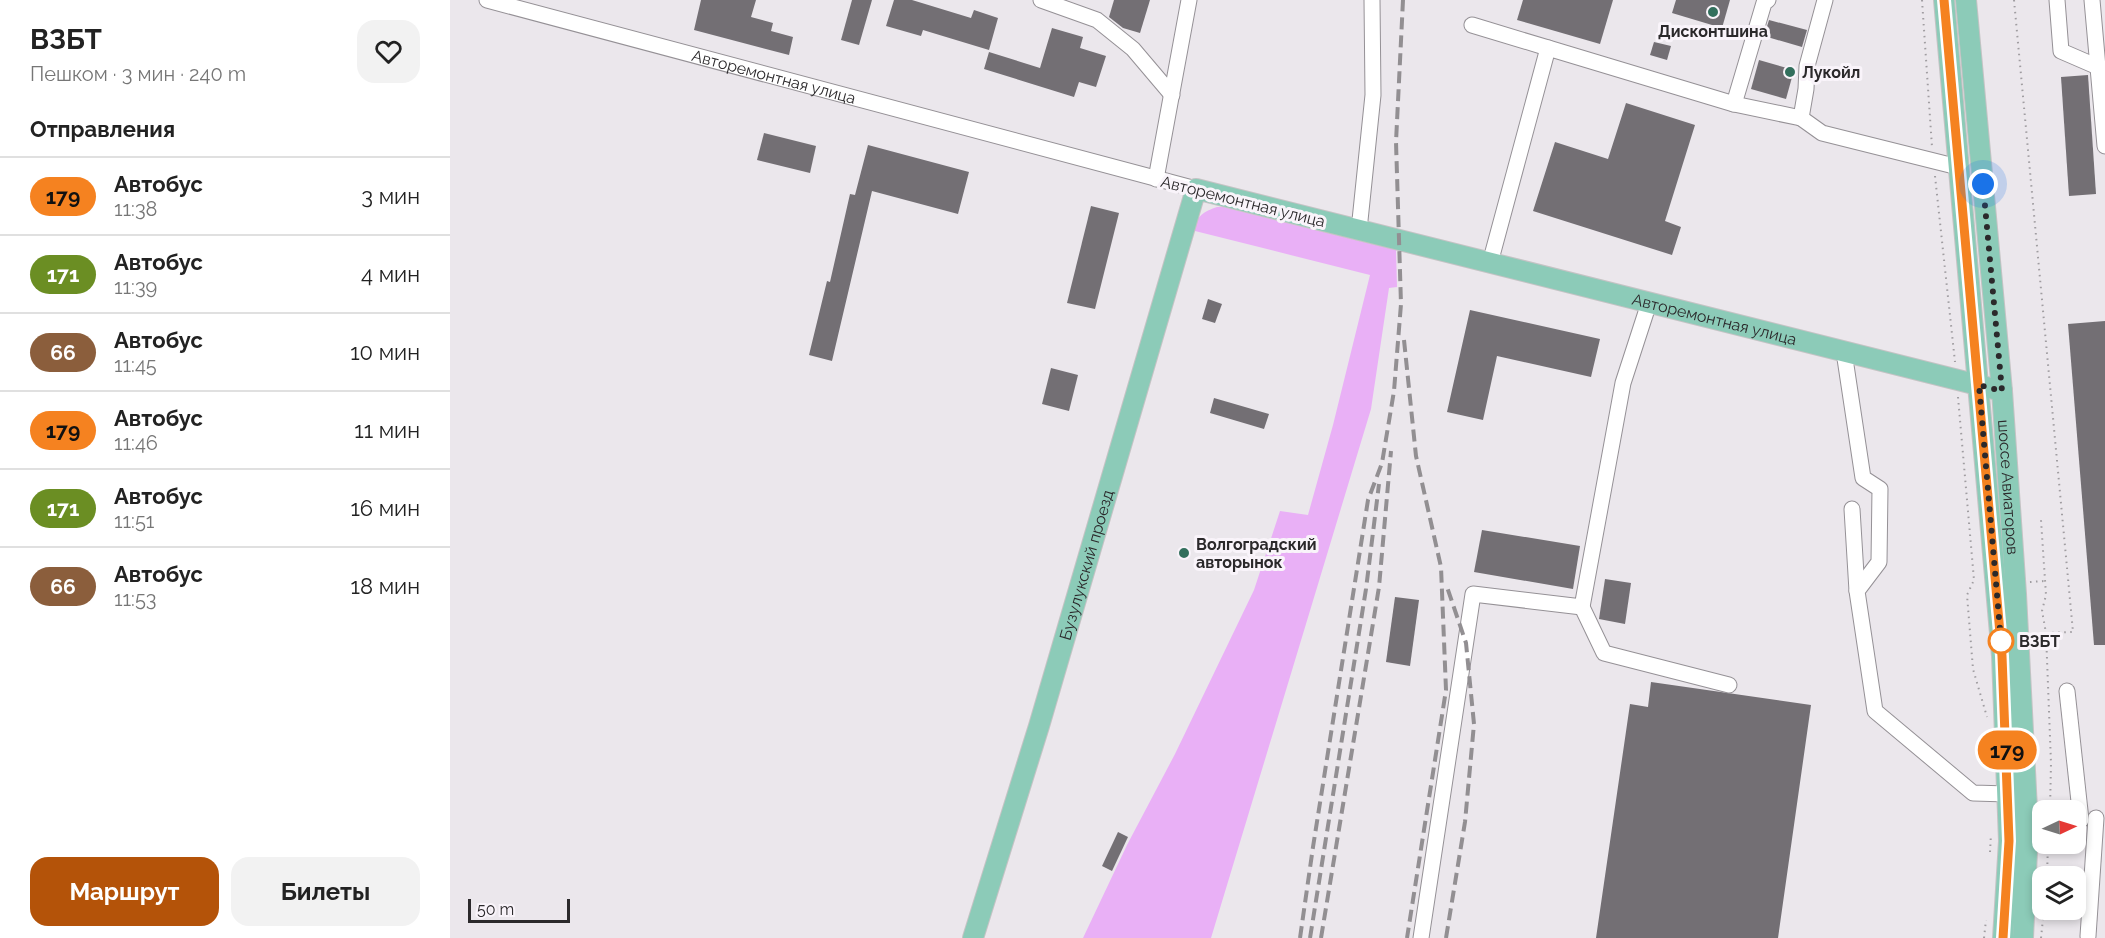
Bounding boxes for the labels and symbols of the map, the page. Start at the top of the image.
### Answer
marker: Дисконтшина [1706,5,1720,19]
place label: Дисконтшина [1658,22,1768,41]
street label: Авторемонтная улица [690,46,858,108]
place label: Лукойл [1802,63,1860,82]
marker: Лукойл [1783,65,1797,79]
your location [1968,169,1998,199]
street label: Авторемонтная улица [1159,172,1327,231]
street label: Авторемонтная улица [1630,290,1799,349]
street label: шоссе Авиаторов [1994,419,2022,555]
street label: Бузулукский проезд [1056,488,1118,642]
place label: Волгоградский авторынок [1196,535,1317,572]
marker: Волгоградский авторынок [1177,546,1191,560]
marker: ВЗБТ [1988,628,2014,654]
place label: ВЗБТ [2019,632,2060,651]
line badge: 179 [1972,730,2042,770]
north arrow [2032,800,2086,854]
scale bar [468,896,570,924]

